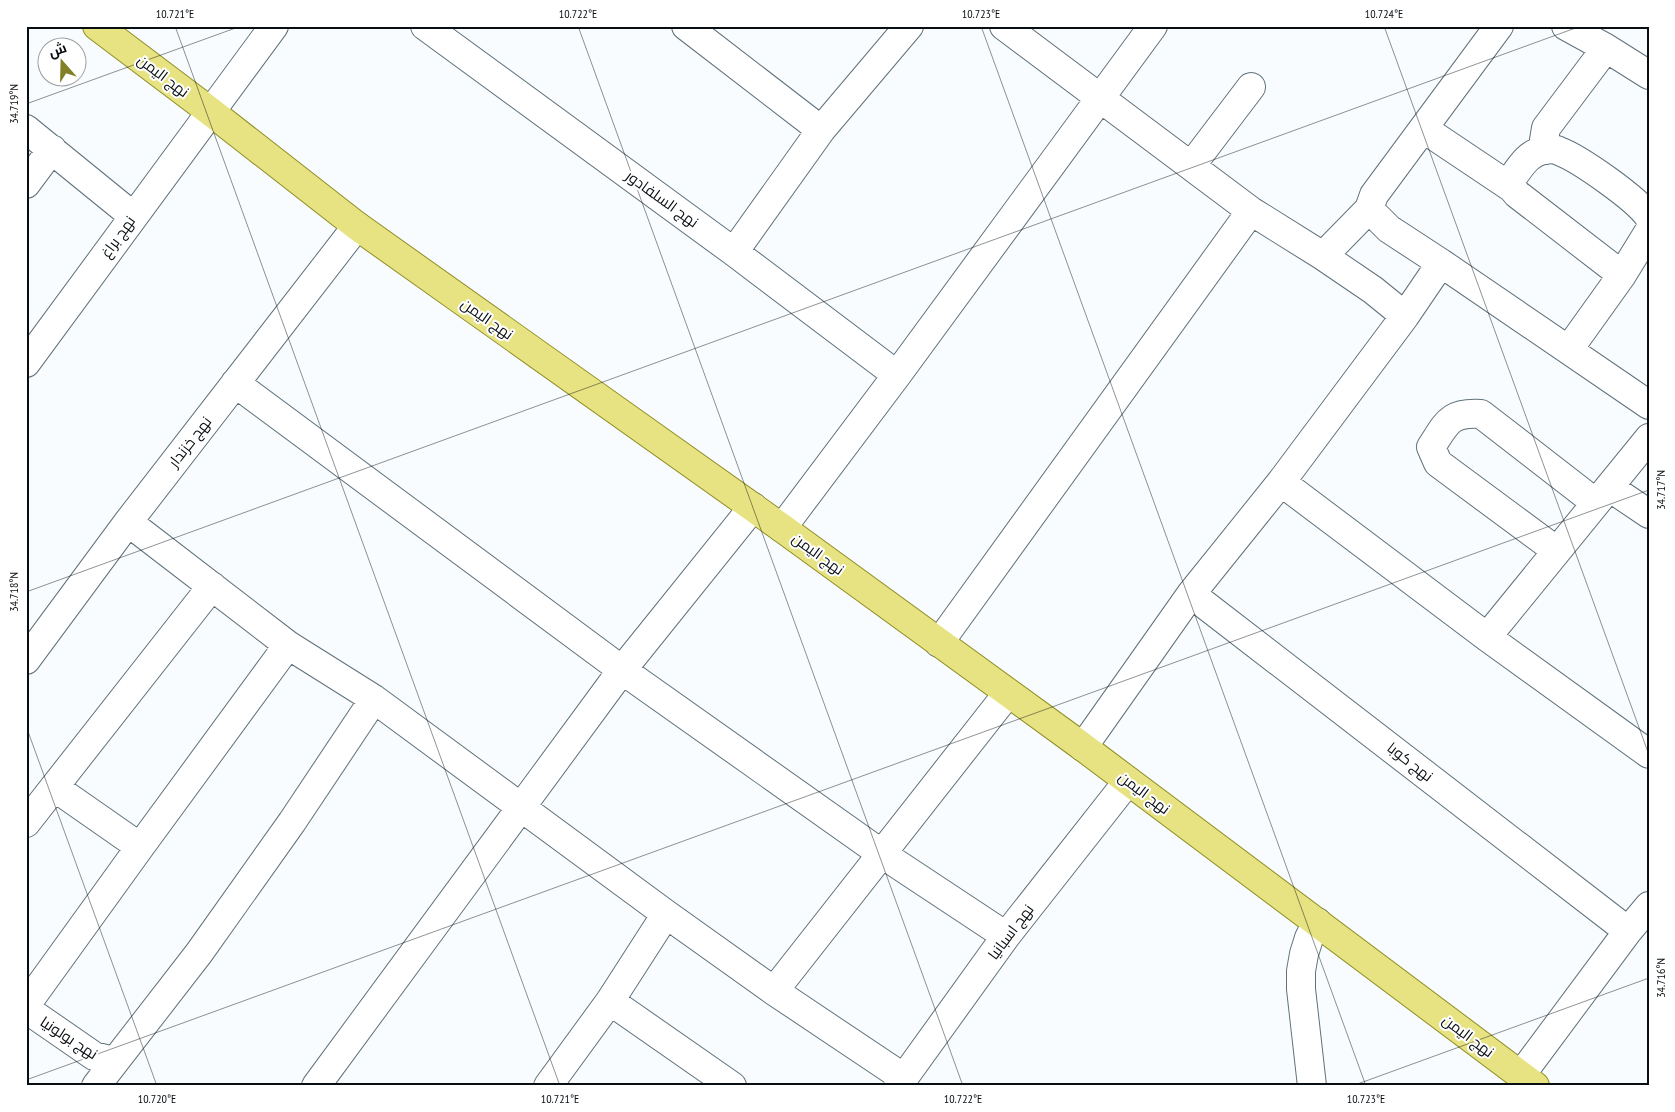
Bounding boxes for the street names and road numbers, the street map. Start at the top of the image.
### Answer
street label: نهج اليمن [133,50,193,103]
street label: نهج السلفادور [620,165,702,233]
street label: نهج براغ [96,212,141,263]
street label: نهج اليمن [456,294,517,345]
street label: نهج خزندار [163,412,217,473]
street label: نهج اليمن [787,528,848,580]
street label: نهج كوبا [1382,738,1437,787]
street label: نهج اليمن [1114,767,1174,820]
street label: نهج اسبانيا [984,900,1039,964]
street label: نهج اليمن [1438,1010,1498,1063]
street label: نهج بولونيا [36,1012,102,1065]

